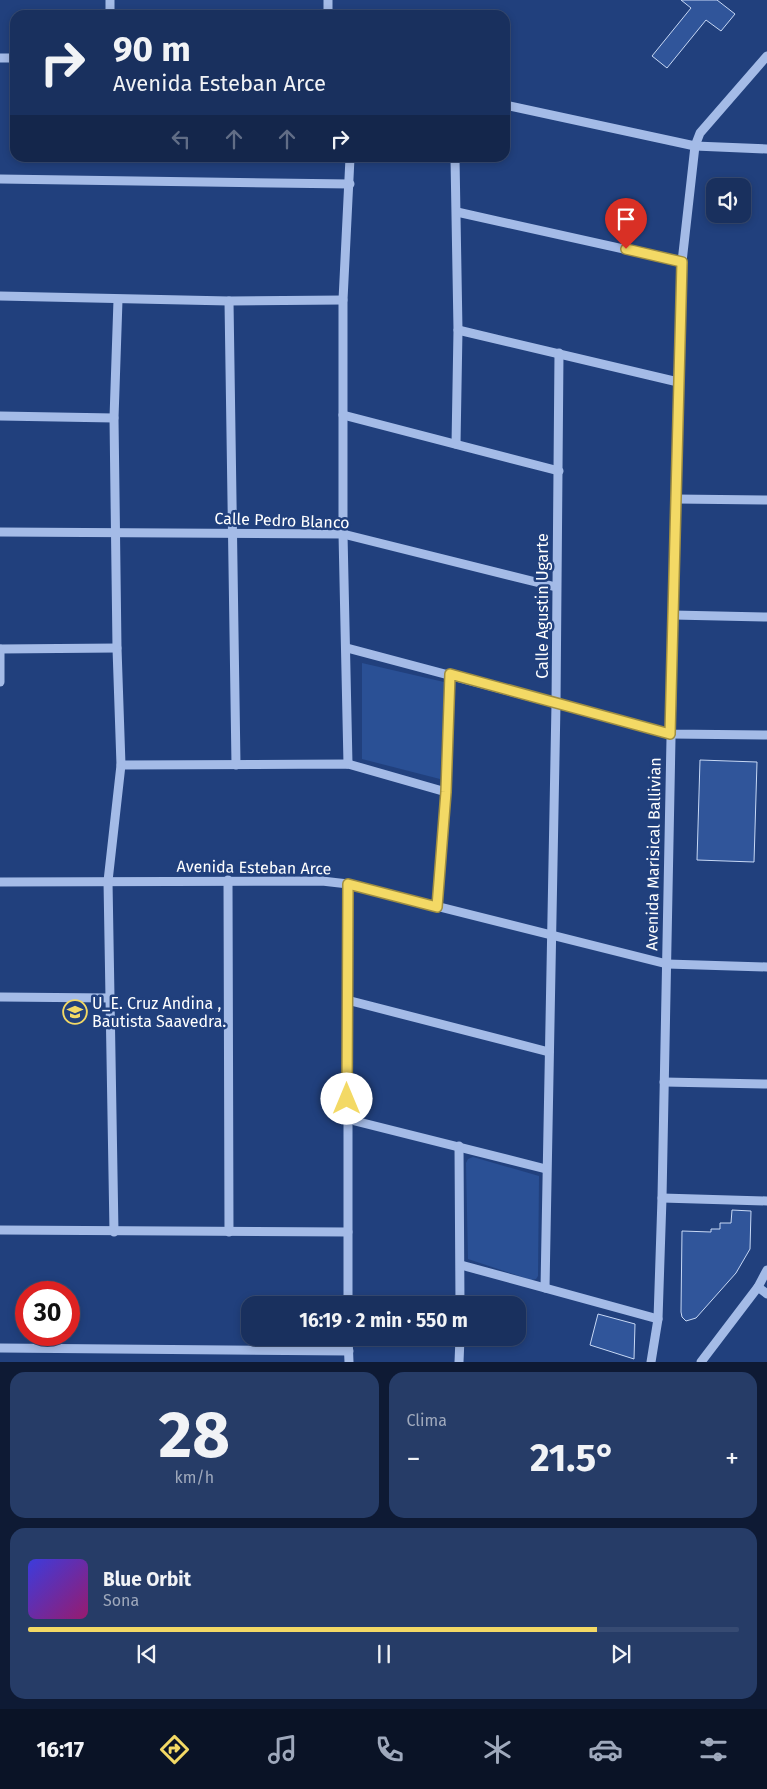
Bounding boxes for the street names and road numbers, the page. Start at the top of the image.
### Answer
street label: Calle Pedro Blanco [214,509,350,532]
street label: Calle Agustin Ugarte [533,533,552,679]
street label: Avenida Marisical Ballivian [642,757,665,951]
street label: Avenida Esteban Arce [176,857,332,878]

